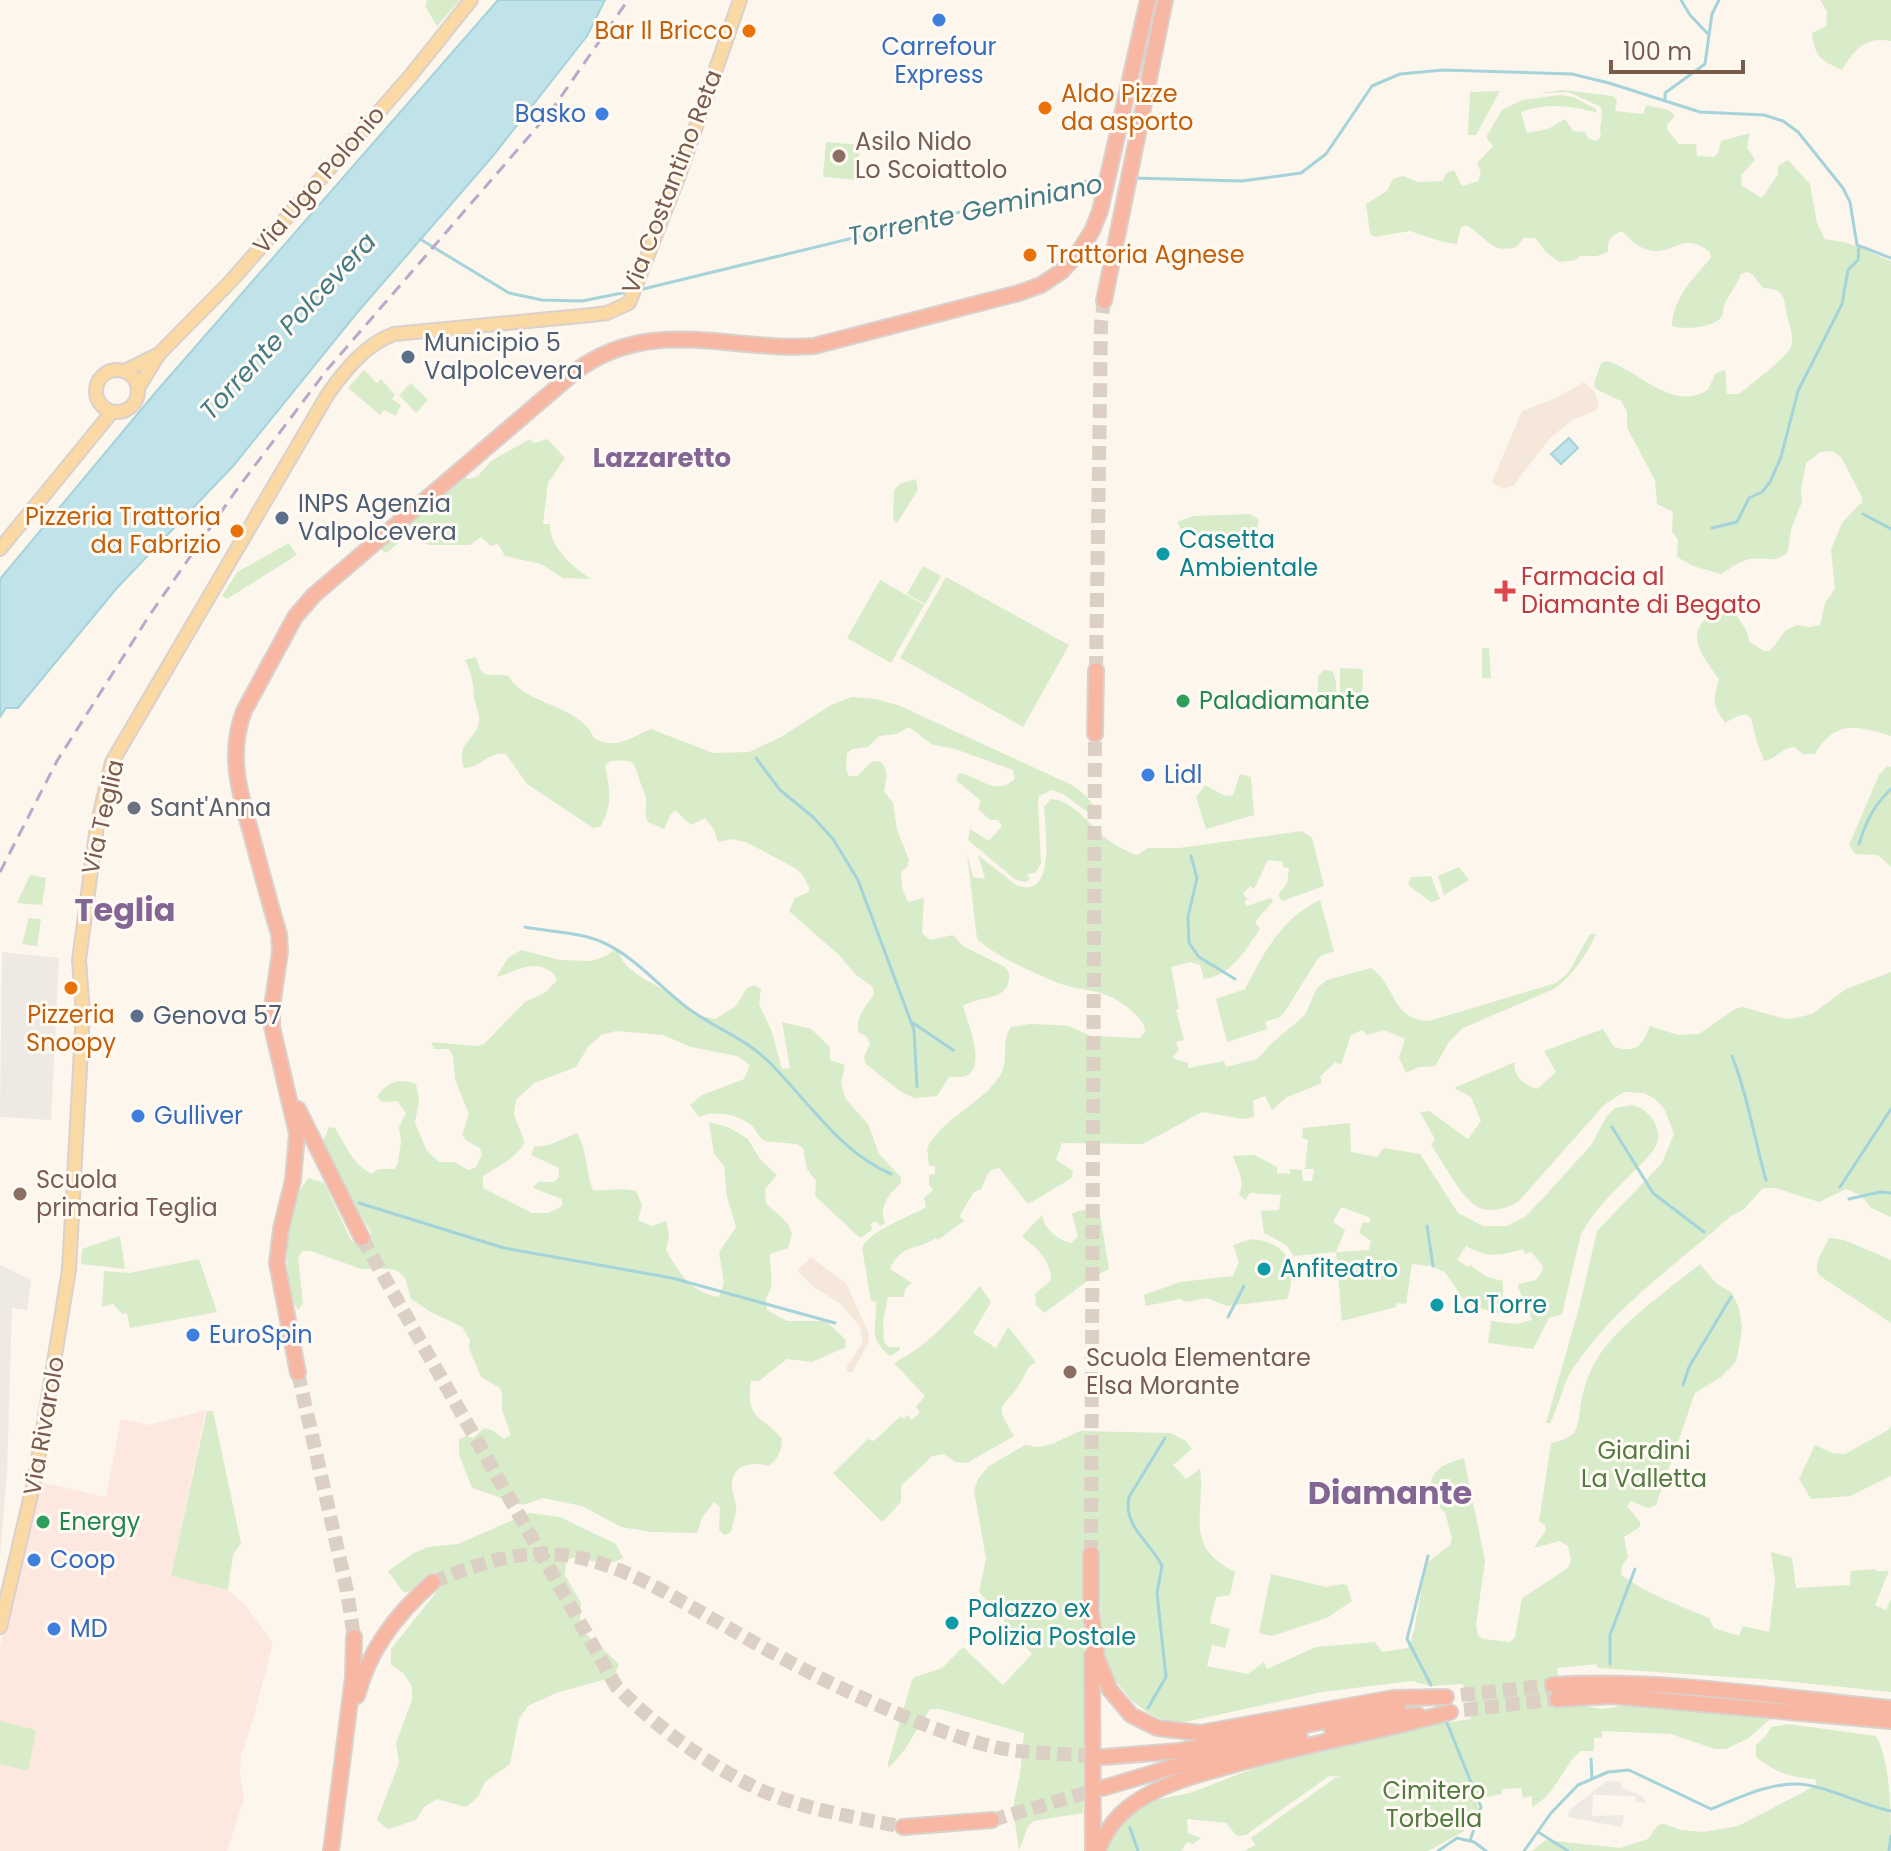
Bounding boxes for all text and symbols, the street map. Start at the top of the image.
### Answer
marker: Carrefour Express [930,11,948,29]
place label: Bar Il Bricco [594,14,733,47]
marker: Bar Il Bricco [740,22,758,40]
scale bar [1611,24,1743,74]
place label: Carrefour Express [881,30,997,91]
text: 100 m [1623,35,1692,68]
street label: Via Costantino Reta [614,65,730,299]
place label: Aldo Pizze da asporto [1061,77,1193,138]
place label: Basko [515,97,586,130]
street label: Via Ugo Polonio [245,99,392,261]
marker: Aldo Pizze da asporto [1036,99,1054,117]
marker: Basko [593,105,611,123]
place label: Asilo Nido Lo Scoiattolo [855,125,1007,186]
marker: Asilo Nido Lo Scoiattolo [830,147,848,165]
water label: Torrente Geminiano [844,165,1106,255]
water label: Torrente Polcevera [192,224,384,428]
place label: Trattoria Agnese [1046,238,1245,271]
marker: Trattoria Agnese [1021,246,1039,264]
place label: Municipio 5 Valpolcevera [424,326,583,387]
marker: Municipio 5 Valpolcevera [399,348,417,366]
district label: Lazzaretto [593,440,731,476]
place label: INPS Agenzia Valpolcevera [298,487,457,548]
place label: Pizzeria Trattoria da Fabrizio [25,500,221,561]
marker: INPS Agenzia Valpolcevera [273,509,291,527]
marker: Pizzeria Trattoria da Fabrizio [228,522,246,540]
place label: Casetta Ambientale [1179,523,1318,584]
marker: Casetta Ambientale [1154,545,1172,563]
place label: Farmacia al Diamante di Begato [1521,560,1761,621]
marker: Farmacia al Diamante di Begato [1496,582,1514,600]
place label: Paladiamante [1199,684,1370,717]
marker: Paladiamante [1174,692,1192,710]
street label: Via Teglia [73,756,132,878]
place label: Lidl [1164,758,1202,791]
marker: Lidl [1139,766,1157,784]
place label: Sant'Anna [150,791,271,824]
marker: Sant'Anna [125,799,143,817]
district label: Teglia [75,887,175,932]
marker: Pizzeria Snoopy [62,979,80,997]
place label: Pizzeria Snoopy [26,998,116,1059]
place label: Genova 57 [153,999,282,1032]
marker: Genova 57 [128,1007,146,1025]
place label: Gulliver [154,1099,243,1132]
marker: Gulliver [129,1107,147,1125]
place label: Scuola primaria Teglia [36,1163,218,1224]
marker: Scuola primaria Teglia [11,1185,29,1203]
place label: Anfiteatro [1280,1252,1398,1285]
marker: Anfiteatro [1255,1260,1273,1278]
place label: La Torre [1453,1288,1547,1321]
marker: La Torre [1428,1296,1446,1314]
place label: EuroSpin [209,1318,313,1351]
marker: EuroSpin [184,1326,202,1344]
place label: Scuola Elementare Elsa Morante [1086,1341,1311,1402]
street label: Via Rivarolo [15,1354,72,1498]
marker: Scuola Elementare Elsa Morante [1061,1363,1079,1381]
park label: Giardini La Valletta [1581,1434,1707,1495]
district label: Diamante [1308,1470,1472,1515]
place label: Energy [59,1505,141,1538]
marker: Energy [34,1513,52,1531]
place label: Coop [50,1543,115,1576]
marker: Coop [25,1551,43,1569]
place label: Palazzo ex Polizia Postale [968,1592,1136,1653]
place label: MD [70,1612,108,1645]
marker: Palazzo ex Polizia Postale [943,1614,961,1632]
marker: MD [45,1620,63,1638]
park label: Cimitero Torbella [1383,1774,1485,1835]

